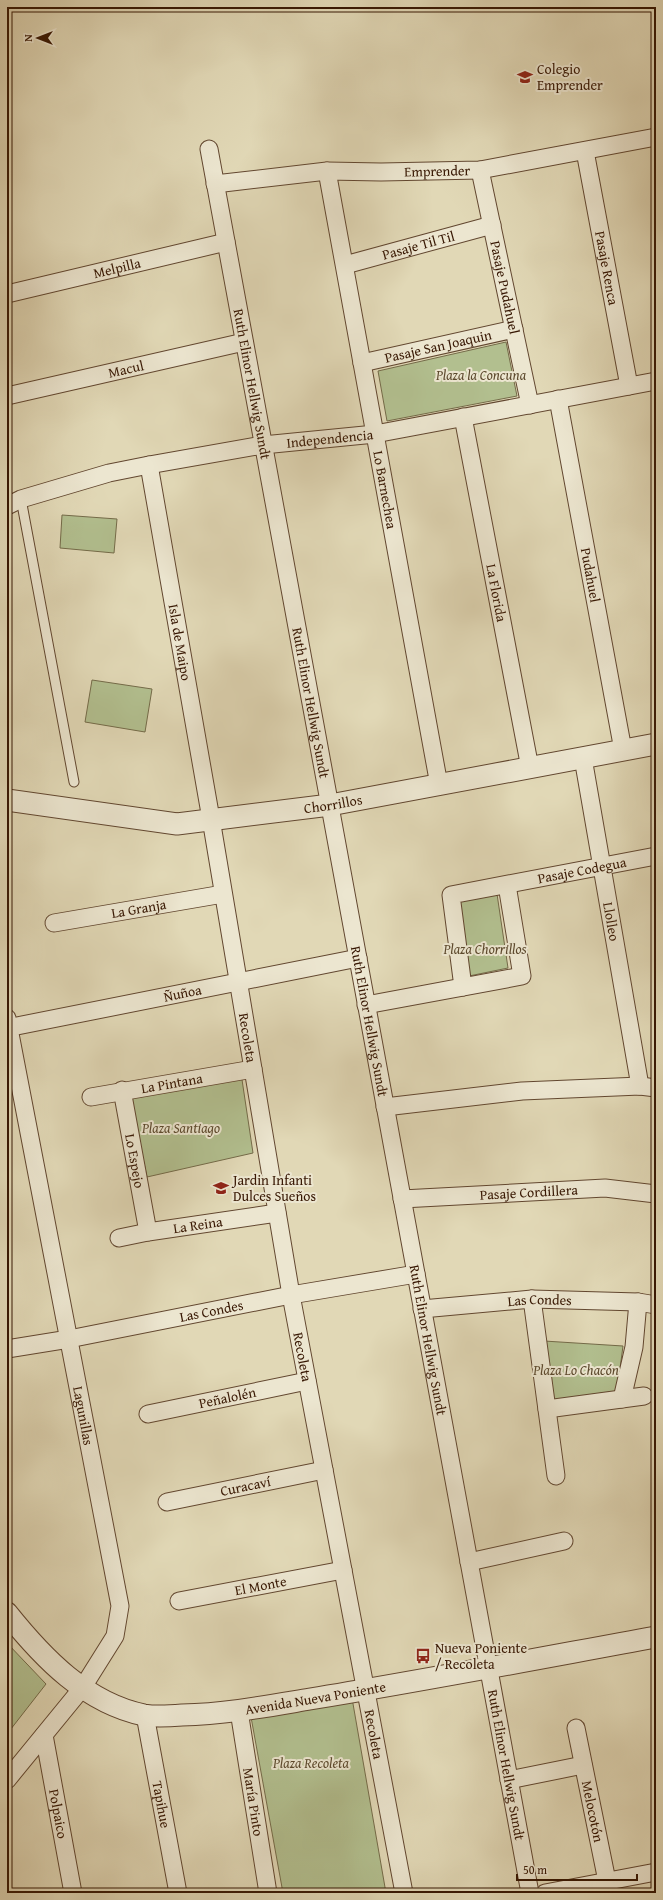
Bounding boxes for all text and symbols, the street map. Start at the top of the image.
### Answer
north arrow [18,18,58,58]
text: N [20,34,36,42]
place label: Colegio Emprender [537,59,603,95]
school or university icon: Colegio Emprender [516,68,534,86]
street label: Emprender [404,160,471,182]
street label: Pasaje Til Til [380,226,457,264]
street label: Pasaje Renca [590,229,624,307]
street label: Pasaje Pudahuel [485,239,525,336]
street label: Melpilla [91,253,143,283]
street label: Ruth Elinor Hellwig Sundt [229,307,276,461]
street label: Pasaje San Joaquin [383,324,494,368]
street label: Macul [106,355,146,383]
park label: Plaza la Concuna [435,365,527,385]
street label: Independencia [285,424,374,453]
street label: Lo Barnechea [368,449,402,531]
street label: Pudahuel [576,546,605,604]
street label: La Florida [481,562,512,624]
street label: Isla de Maipo [164,602,197,682]
street label: Ruth Elinor Hellwig Sundt [287,626,335,780]
street label: Chorrillos [303,789,364,818]
street label: Pasaje Codegua [536,852,628,888]
street label: La Granja [110,894,168,923]
street label: Llolleo [598,900,625,943]
park label: Plaza Chorrillos [442,939,527,959]
street label: Ruth Elinor Hellwig Sundt [346,944,393,1098]
street label: Ñuñoa [162,979,204,1007]
street label: Recoleta [234,1011,262,1064]
street label: La Pintana [140,1068,204,1098]
park label: Plaza Santiago [141,1118,220,1138]
street label: Lo Espejo [120,1132,150,1190]
place label: Jardin Infanti Dulces Sueños [231,1170,316,1206]
school or university icon: Jardin Infanti Dulces Sueños [212,1179,230,1197]
street label: Pasaje Cordillera [479,1179,579,1205]
street label: La Reina [172,1211,224,1238]
street label: Ruth Elinor Hellwig Sundt [405,1263,452,1417]
street label: Las Condes [507,1289,572,1311]
street label: Las Condes [178,1295,245,1327]
street label: Recoleta [288,1330,317,1384]
park label: Plaza Lo Chacón [532,1360,619,1380]
street label: Peñalolén [197,1382,258,1413]
street label: Lagunillas [68,1384,99,1447]
street label: Curacaví [218,1471,273,1501]
street label: El Monte [233,1571,288,1600]
place label: Nueva Poniente / Recoleta [435,1638,528,1674]
bus stop icon: Nueva Poniente / Recoleta [414,1647,432,1665]
street label: Avenida Nueva Poniente [244,1676,388,1719]
street label: Ruth Elinor Hellwig Sundt [483,1688,530,1842]
street label: Recoleta [360,1708,389,1761]
park label: Plaza Recoleta [272,1753,350,1773]
street label: María Pinto [238,1766,269,1837]
street label: Tapihue [147,1779,176,1830]
street label: Melocotón [577,1779,609,1844]
street label: Polpaico [44,1787,73,1840]
scale bar [517,1856,637,1882]
text: 50 m [523,1861,547,1878]

